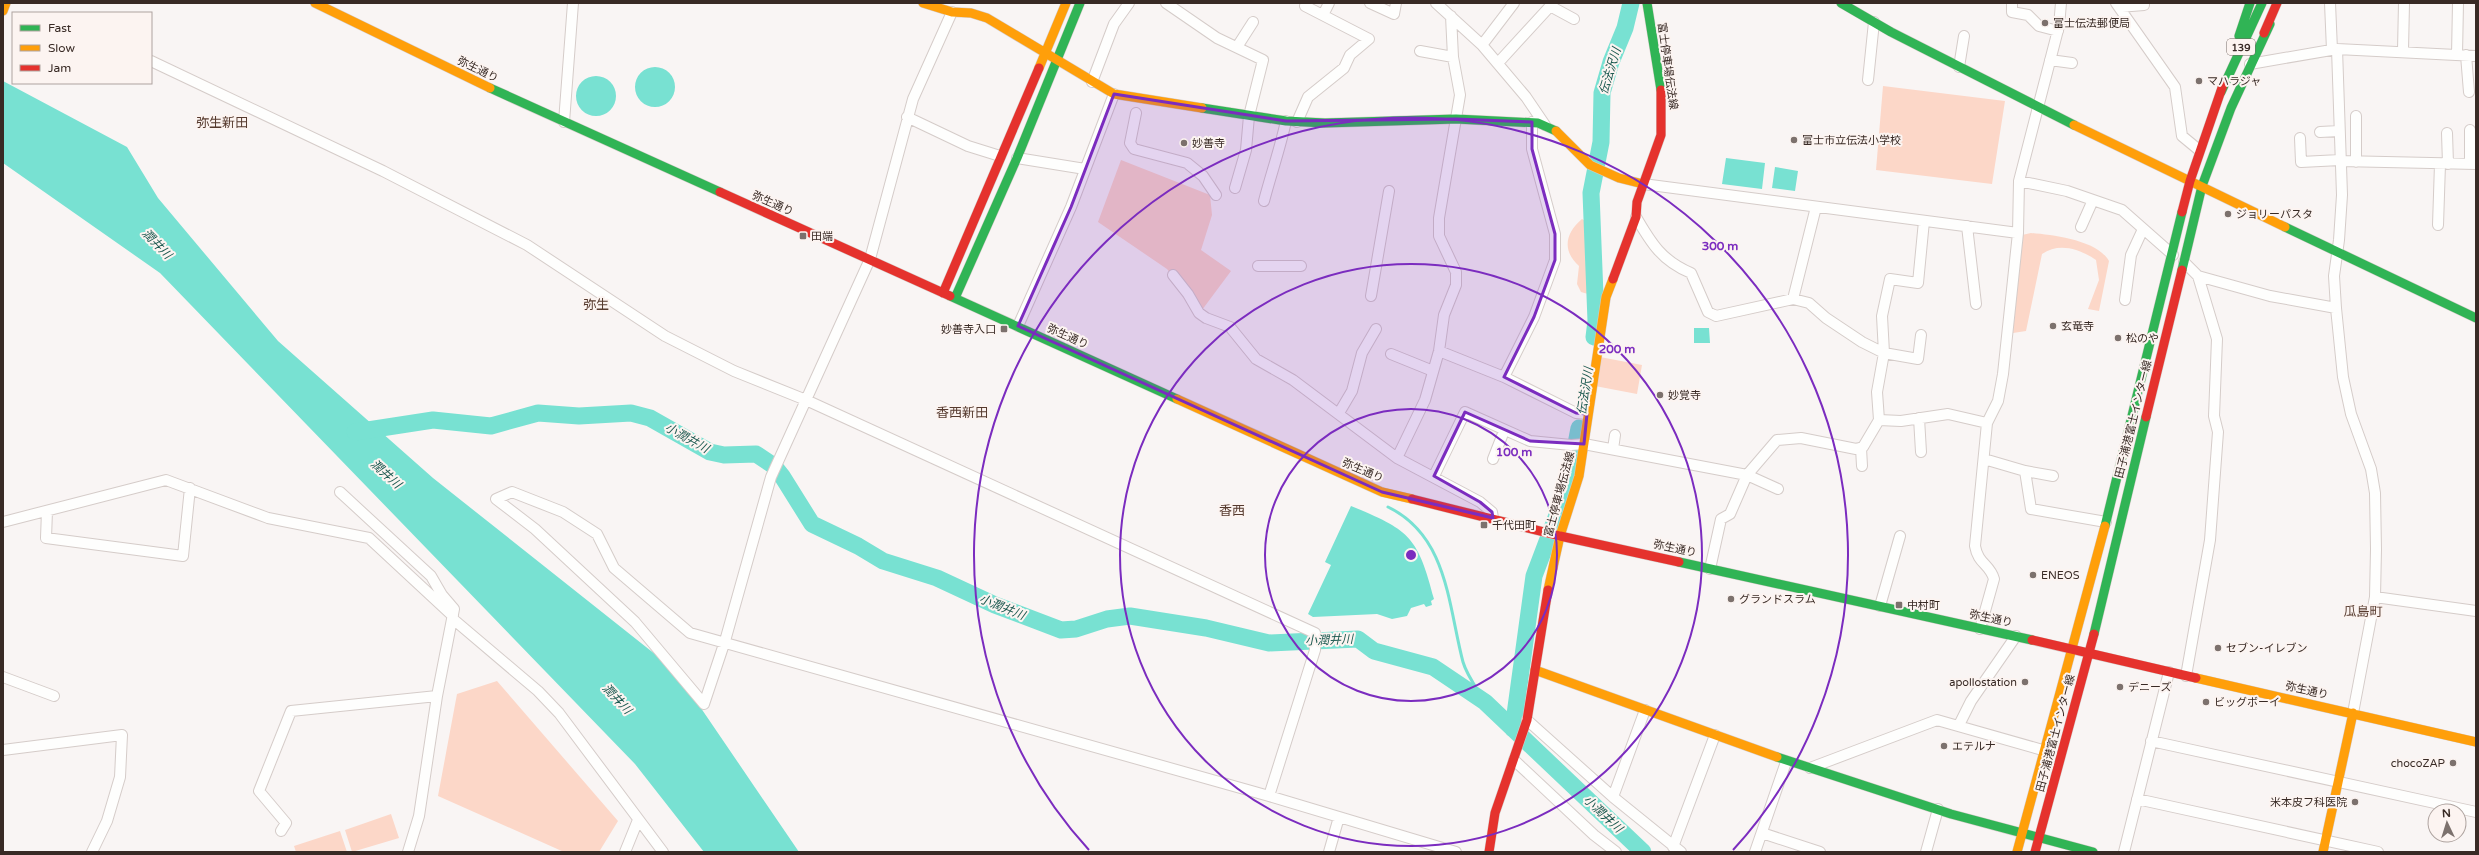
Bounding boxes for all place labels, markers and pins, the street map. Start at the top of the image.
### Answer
place label: 富士伝法郵便局 [2053,17,2130,30]
marker: 富士伝法郵便局 [2040,18,2050,28]
place label: マハラジャ [2207,75,2261,88]
marker: マハラジャ [2194,76,2204,86]
place label: 富士市立伝法小学校 [1802,134,1901,147]
marker: 富士市立伝法小学校 [1789,135,1799,145]
place label: 妙善寺 [1192,137,1225,150]
marker: 妙善寺 [1179,138,1189,148]
place label: ジョリーパスタ [2236,208,2313,221]
marker: ジョリーパスタ [2223,209,2233,219]
place label: 田端 [811,230,833,243]
marker: 田端 [798,231,808,241]
place label: 玄竜寺 [2061,320,2094,333]
marker: 玄竜寺 [2048,321,2058,331]
place label: 妙善寺入口 [941,323,996,336]
marker: 妙善寺入口 [999,324,1009,334]
place label: 松のや [2126,332,2159,345]
marker: 松のや [2113,333,2123,343]
place label: 妙覚寺 [1668,389,1701,402]
marker: 妙覚寺 [1655,390,1665,400]
place label: 千代田町 [1492,519,1536,532]
marker: 千代田町 [1479,520,1489,530]
centre of rings [1404,548,1418,562]
place label: ENEOS [2041,569,2080,582]
marker: ENEOS [2028,570,2038,580]
place label: グランドスラム [1739,593,1816,606]
marker: グランドスラム [1726,594,1736,604]
place label: 中村町 [1907,599,1940,612]
marker: 中村町 [1894,600,1904,610]
place label: セブン-イレブン [2226,642,2308,655]
marker: セブン-イレブン [2213,643,2223,653]
place label: apollostation [1949,676,2017,689]
marker: apollostation [2020,677,2030,687]
place label: デニーズ [2128,681,2171,694]
marker: デニーズ [2115,682,2125,692]
place label: ビッグボーイ [2214,696,2280,709]
marker: ビッグボーイ [2201,697,2211,707]
place label: エテルナ [1952,740,1996,753]
marker: エテルナ [1939,741,1949,751]
place label: chocoZAP [2391,757,2445,770]
marker: chocoZAP [2448,758,2458,768]
place label: 米本皮フ科医院 [2270,796,2347,809]
marker: 米本皮フ科医院 [2350,797,2360,807]

